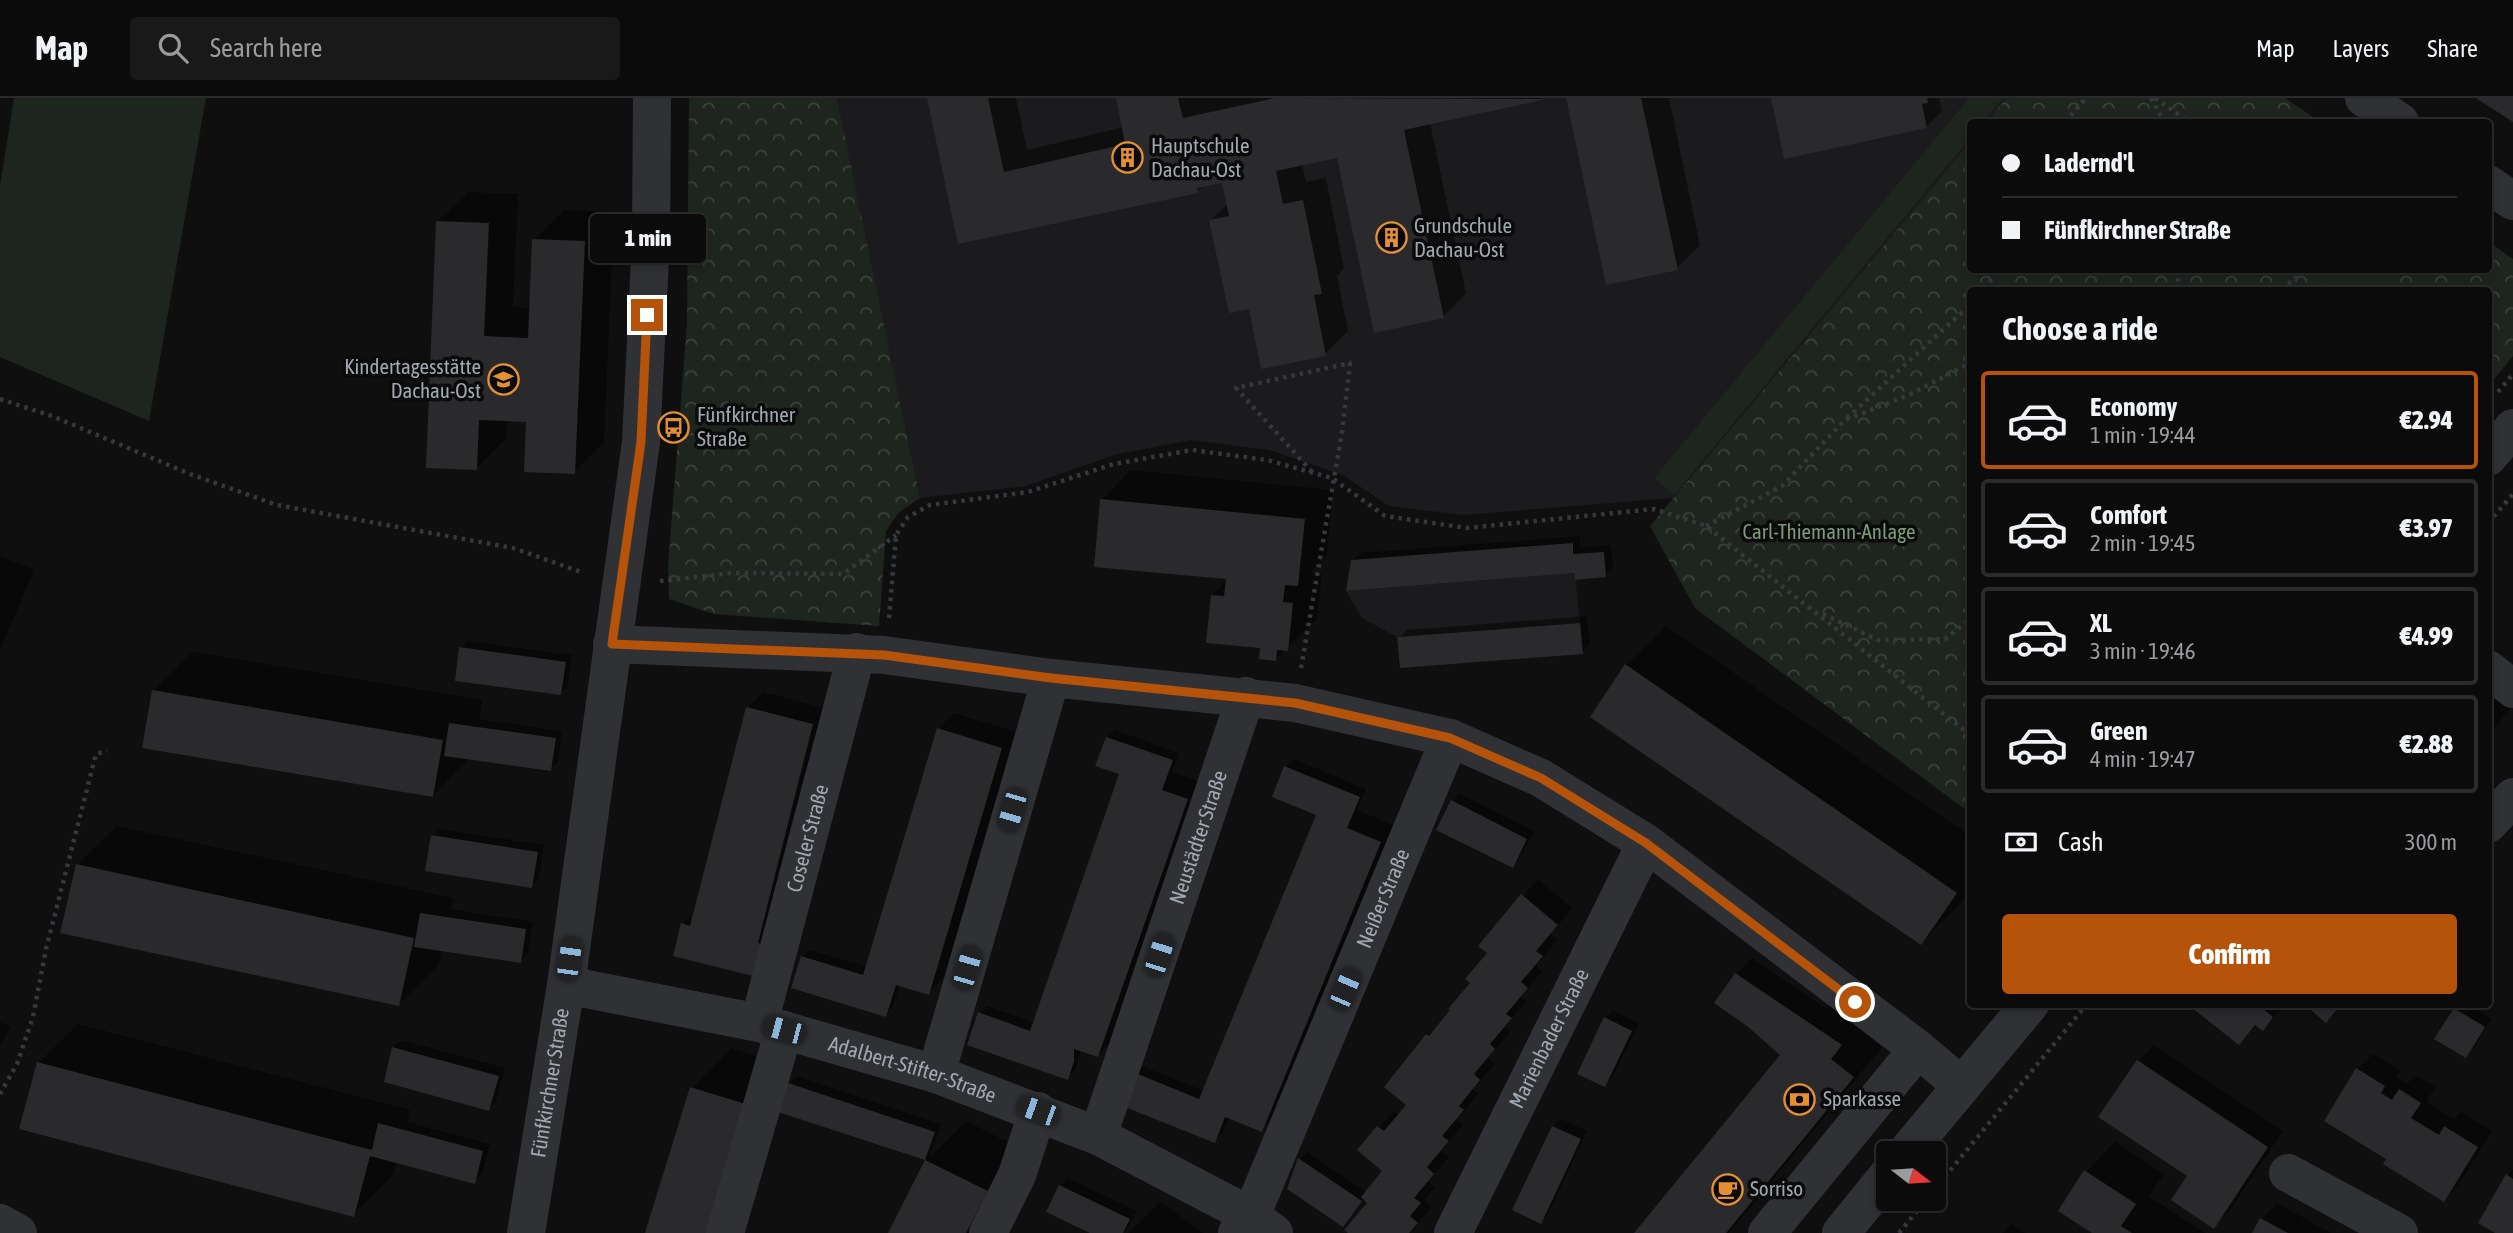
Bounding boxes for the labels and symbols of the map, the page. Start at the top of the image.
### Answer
place label: Hauptschule Dachau-Ost [1151,133,1250,181]
building icon: Hauptschule Dachau-Ost [1111,141,1145,175]
place label: Grundschule Dachau-Ost [1414,213,1512,261]
callout: 1 min [589,214,705,262]
building icon: Grundschule Dachau-Ost [1374,221,1408,255]
route end [631,299,663,331]
place label: Kindertagesstätte Dachau-Ost [344,354,481,402]
school or university icon: Kindertagesstätte Dachau-Ost [487,362,521,396]
place label: Fünfkirchner Straße [697,402,796,450]
bus stop icon: Fünfkirchner Straße [657,410,691,444]
park label: Carl-Thiemann-Anlage [1743,519,1915,543]
street label: Neustädter Straße [1164,767,1231,907]
street label: Coseler Straße [781,782,832,894]
car [997,787,1028,833]
street label: Neißer Straße [1351,845,1414,951]
car [1143,932,1176,978]
car [556,937,583,981]
car [952,945,983,991]
street label: Marienbader Straße [1504,964,1593,1112]
car [1328,966,1363,1012]
route start [1839,986,1871,1018]
street label: Fünfkirchner Straße [525,1006,573,1159]
car [761,1014,808,1046]
street label: Adalbert-Stifter-Straße [826,1031,1000,1107]
bank icon: Sparkasse [1783,1082,1817,1116]
place label: Sparkasse [1823,1086,1901,1110]
car [1015,1094,1062,1128]
north arrow [1876,1141,1946,1211]
cafe icon: Sorriso [1710,1172,1744,1206]
place label: Sorriso [1750,1176,1803,1200]

